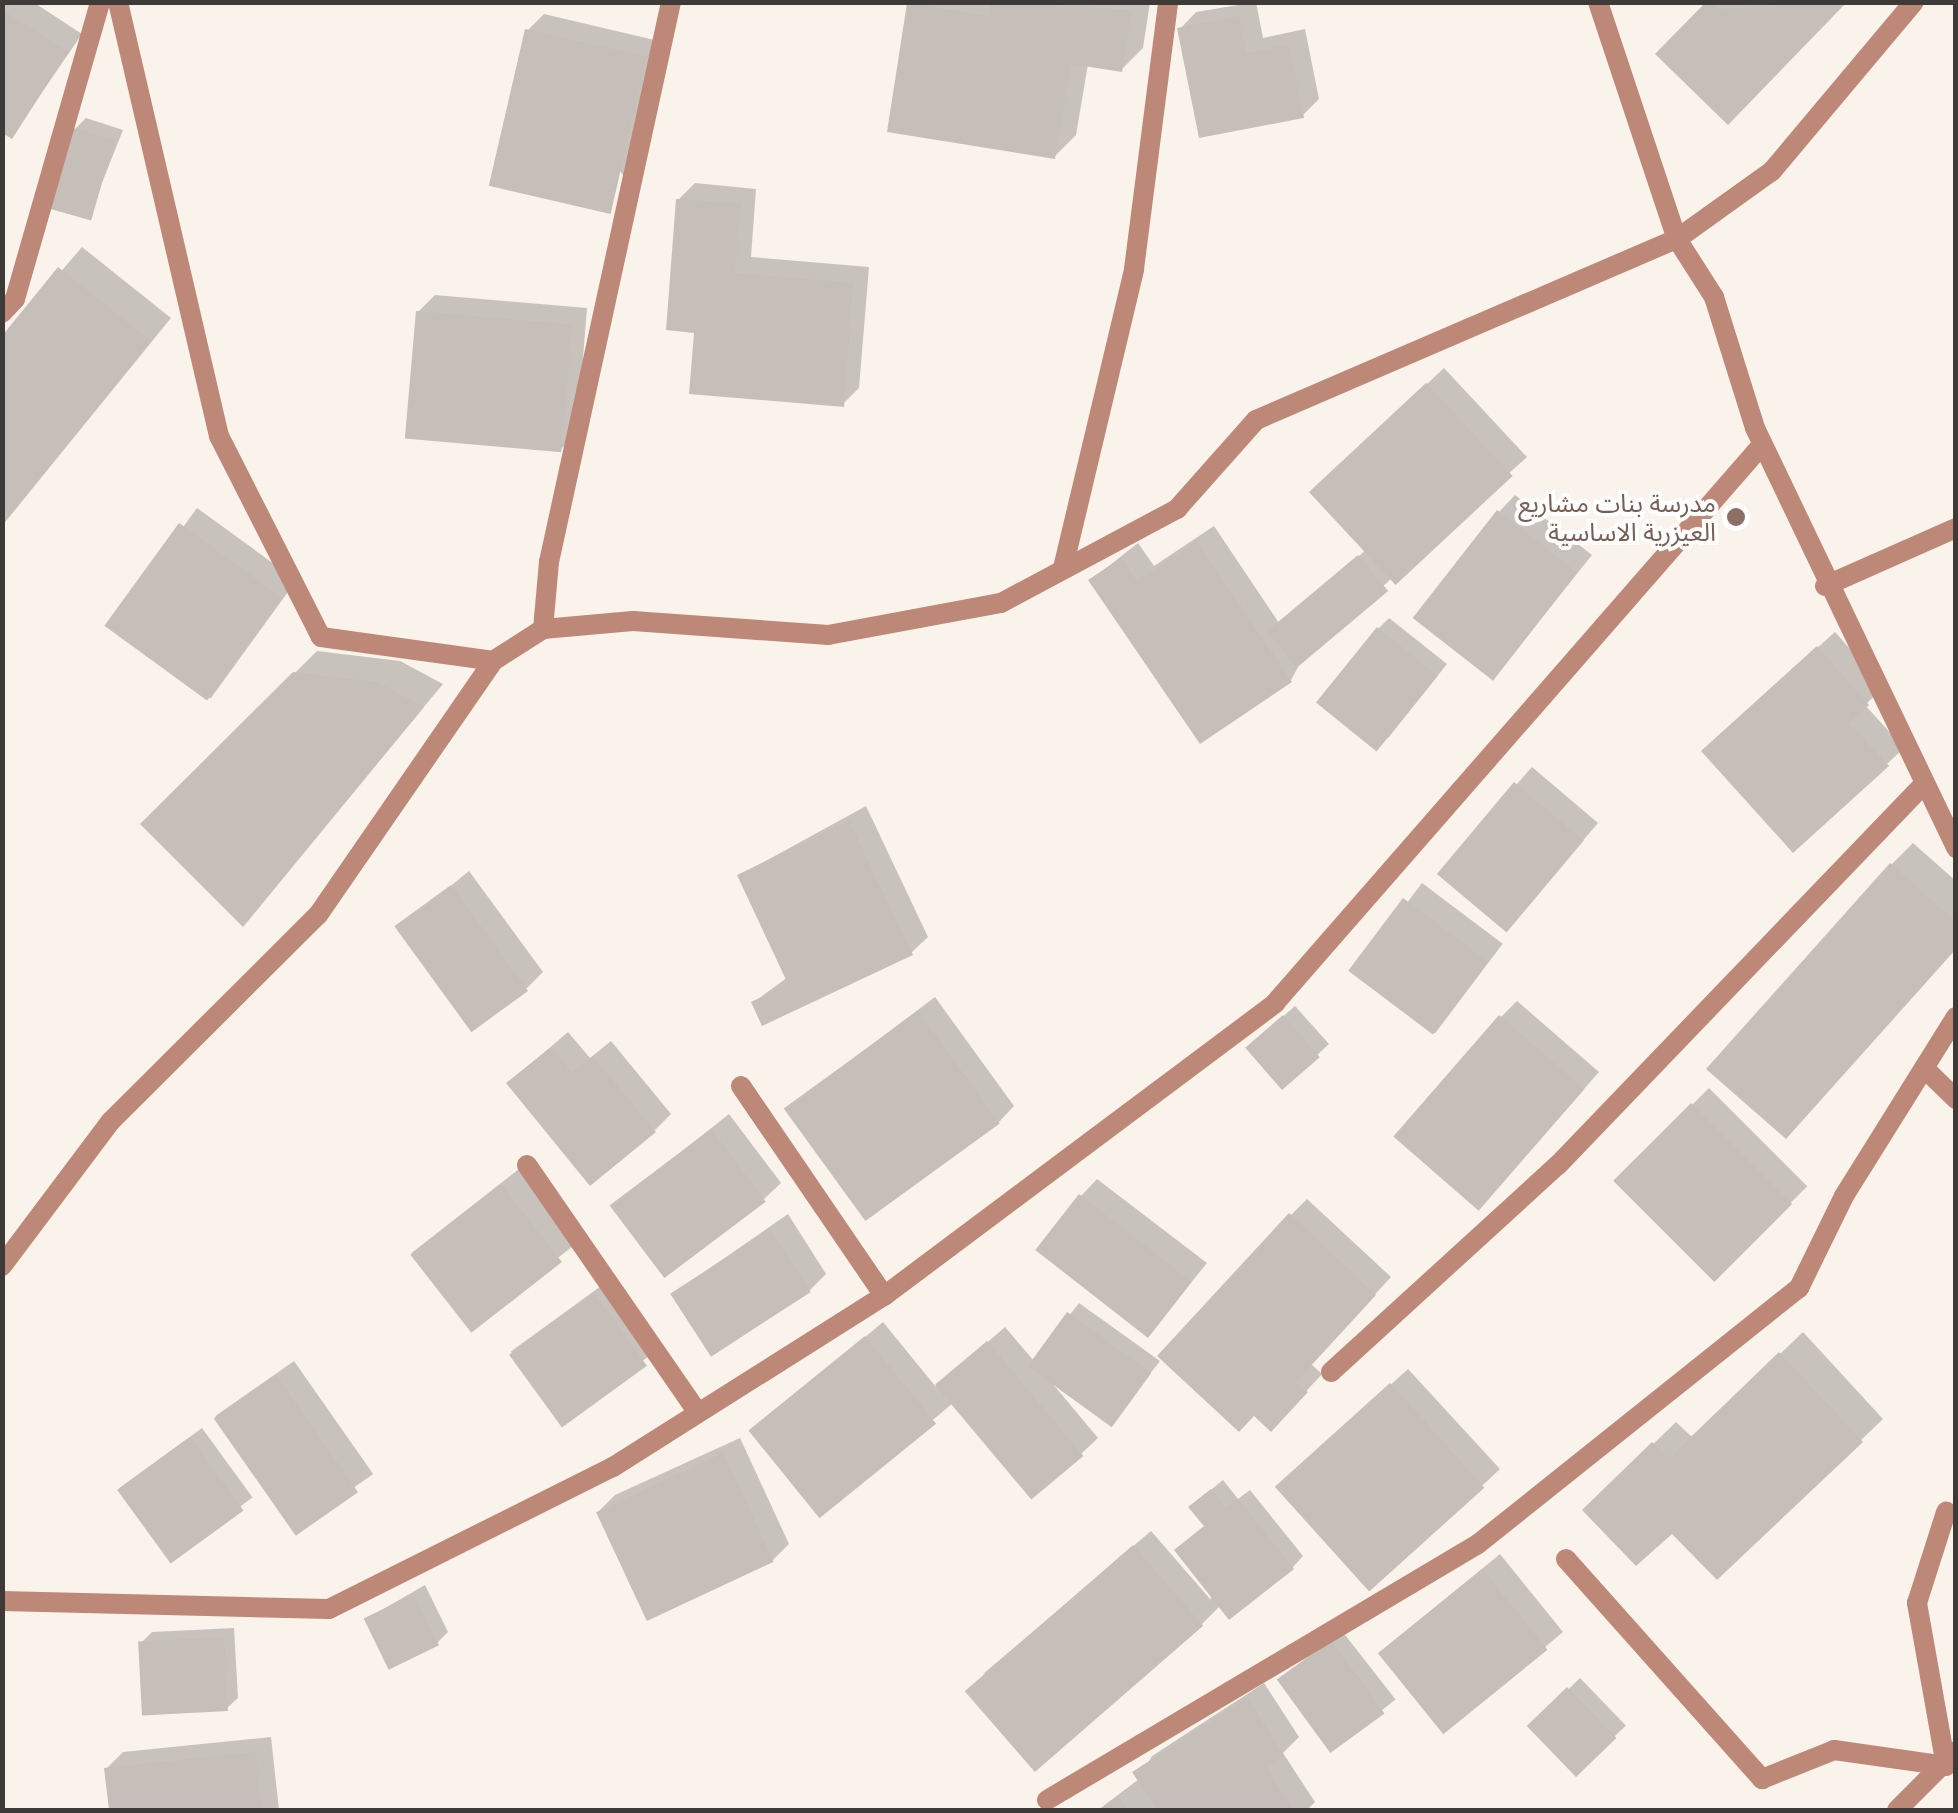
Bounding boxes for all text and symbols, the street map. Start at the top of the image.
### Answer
place label: مدرسة بنات مشاريع العيزرية الاساسية [1518,488,1716,547]
marker: مدرسة بنات مشاريع العيزرية الاساسية [1725,506,1747,528]

